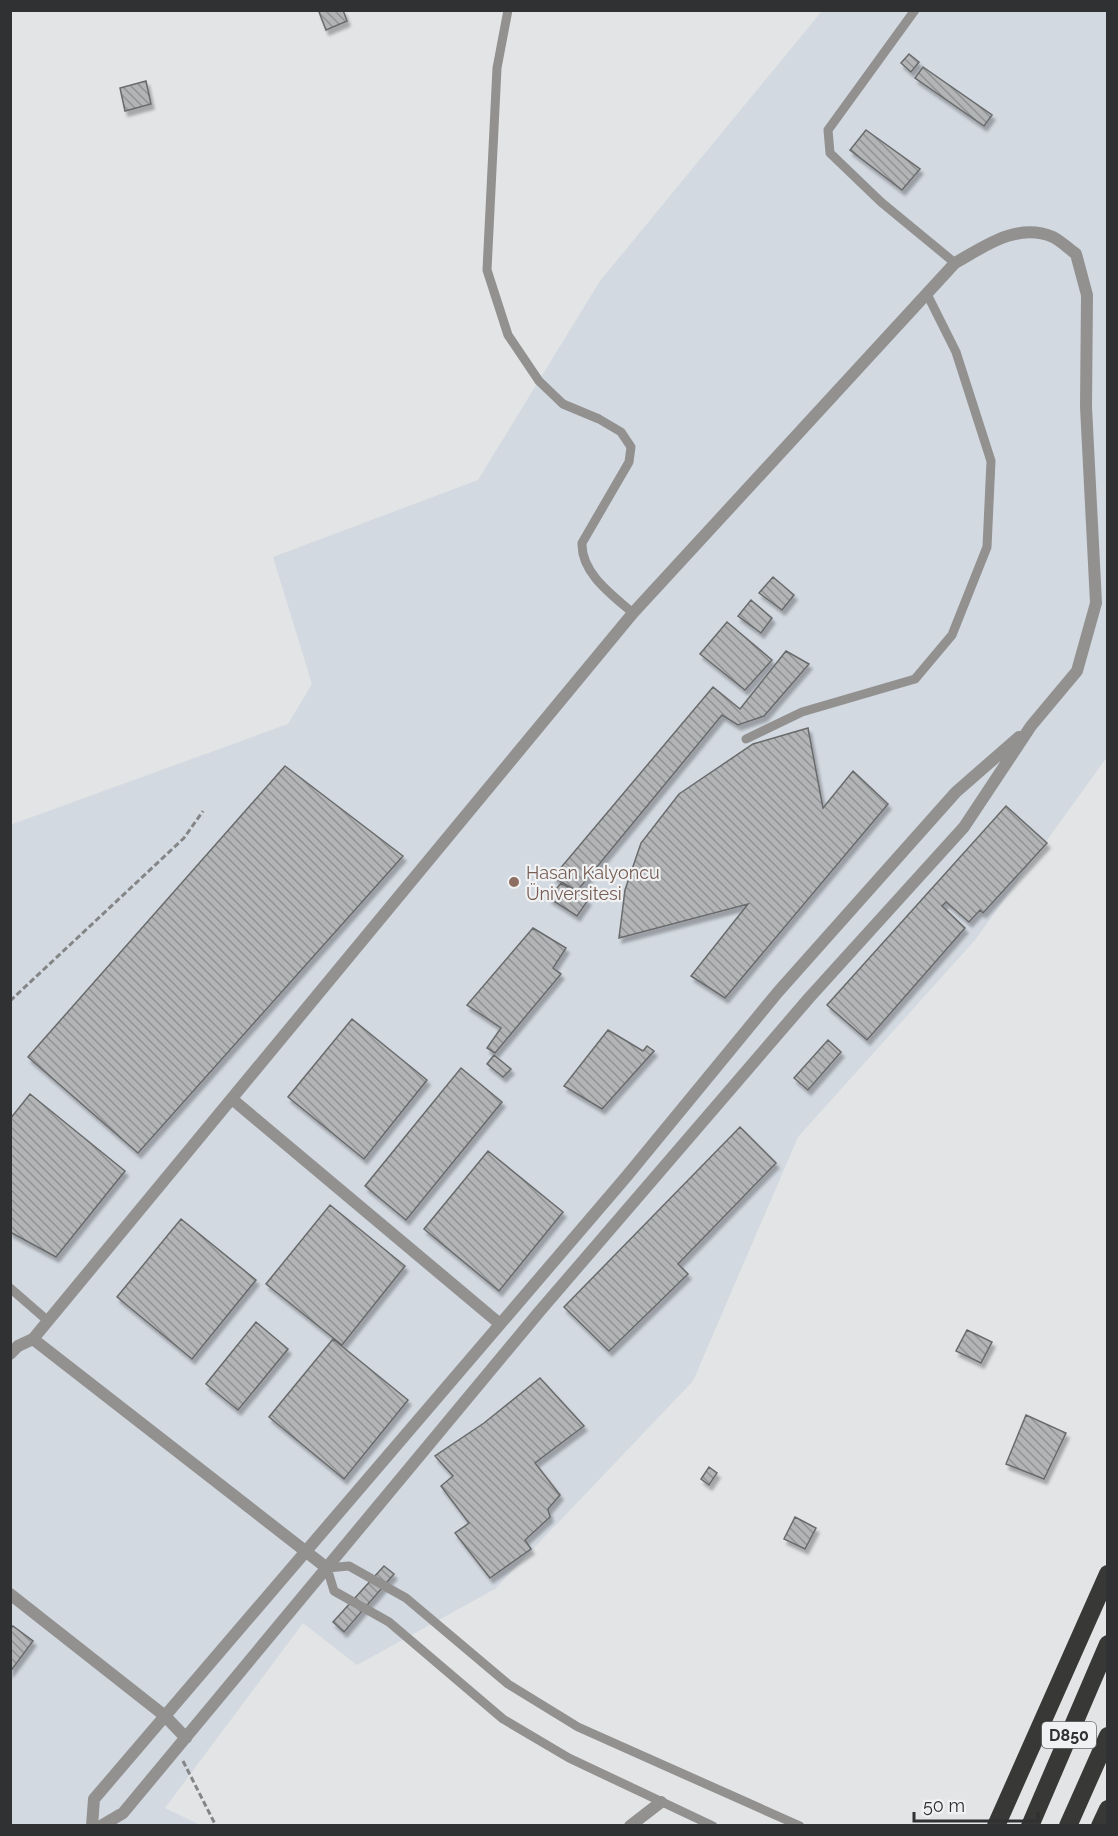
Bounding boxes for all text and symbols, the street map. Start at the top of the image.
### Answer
place label: Hasan Kalyoncu Üniversitesi [526,862,660,904]
marker: Hasan Kalyoncu Üniversitesi [507,875,521,889]
road number: D850 [1042,1722,1096,1748]
scale bar [914,1785,1038,1823]
text: 50 m [923,1795,965,1816]

